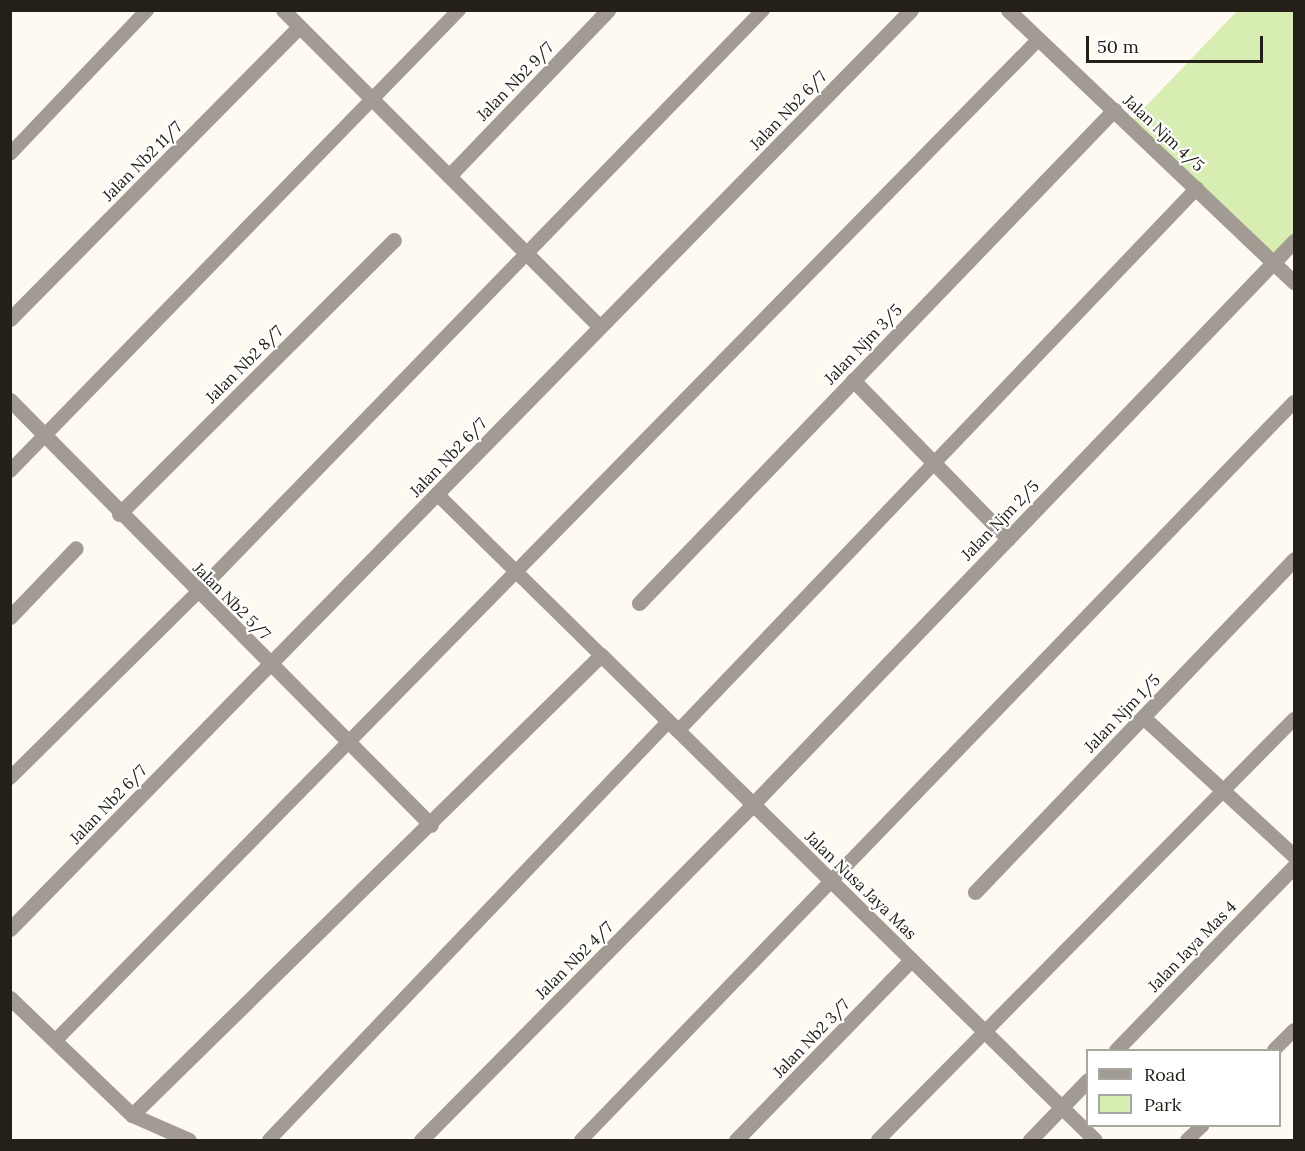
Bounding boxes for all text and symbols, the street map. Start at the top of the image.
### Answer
scale bar [1089,24,1266,62]
text: 50 m [1097,35,1139,58]
street label: Jalan Nb2 9/7 [473,38,557,124]
street label: Jalan Nb2 6/7 [746,67,830,153]
street label: Jalan Njm 4/5 [1120,91,1208,175]
street label: Jalan Nb2 11/7 [98,117,186,205]
street label: Jalan Njm 3/5 [820,300,906,388]
street label: Jalan Nb2 8/7 [201,321,287,407]
street label: Jalan Nb2 6/7 [406,414,490,500]
street label: Jalan Njm 2/5 [957,476,1043,564]
street label: Jalan Nb2 5/7 [189,558,275,644]
street label: Jalan Njm 1/5 [1080,670,1164,756]
street label: Jalan Nb2 6/7 [66,761,150,847]
street label: Jalan Nusa Jaya Mas [801,827,921,943]
street label: Jalan Jaya Mas 4 [1144,897,1240,995]
street label: Jalan Nb2 4/7 [531,917,617,1003]
street label: Jalan Nb2 3/7 [769,995,853,1081]
legend [1086,1049,1281,1127]
text: Road [1144,1063,1186,1086]
text: Park [1144,1093,1181,1116]

